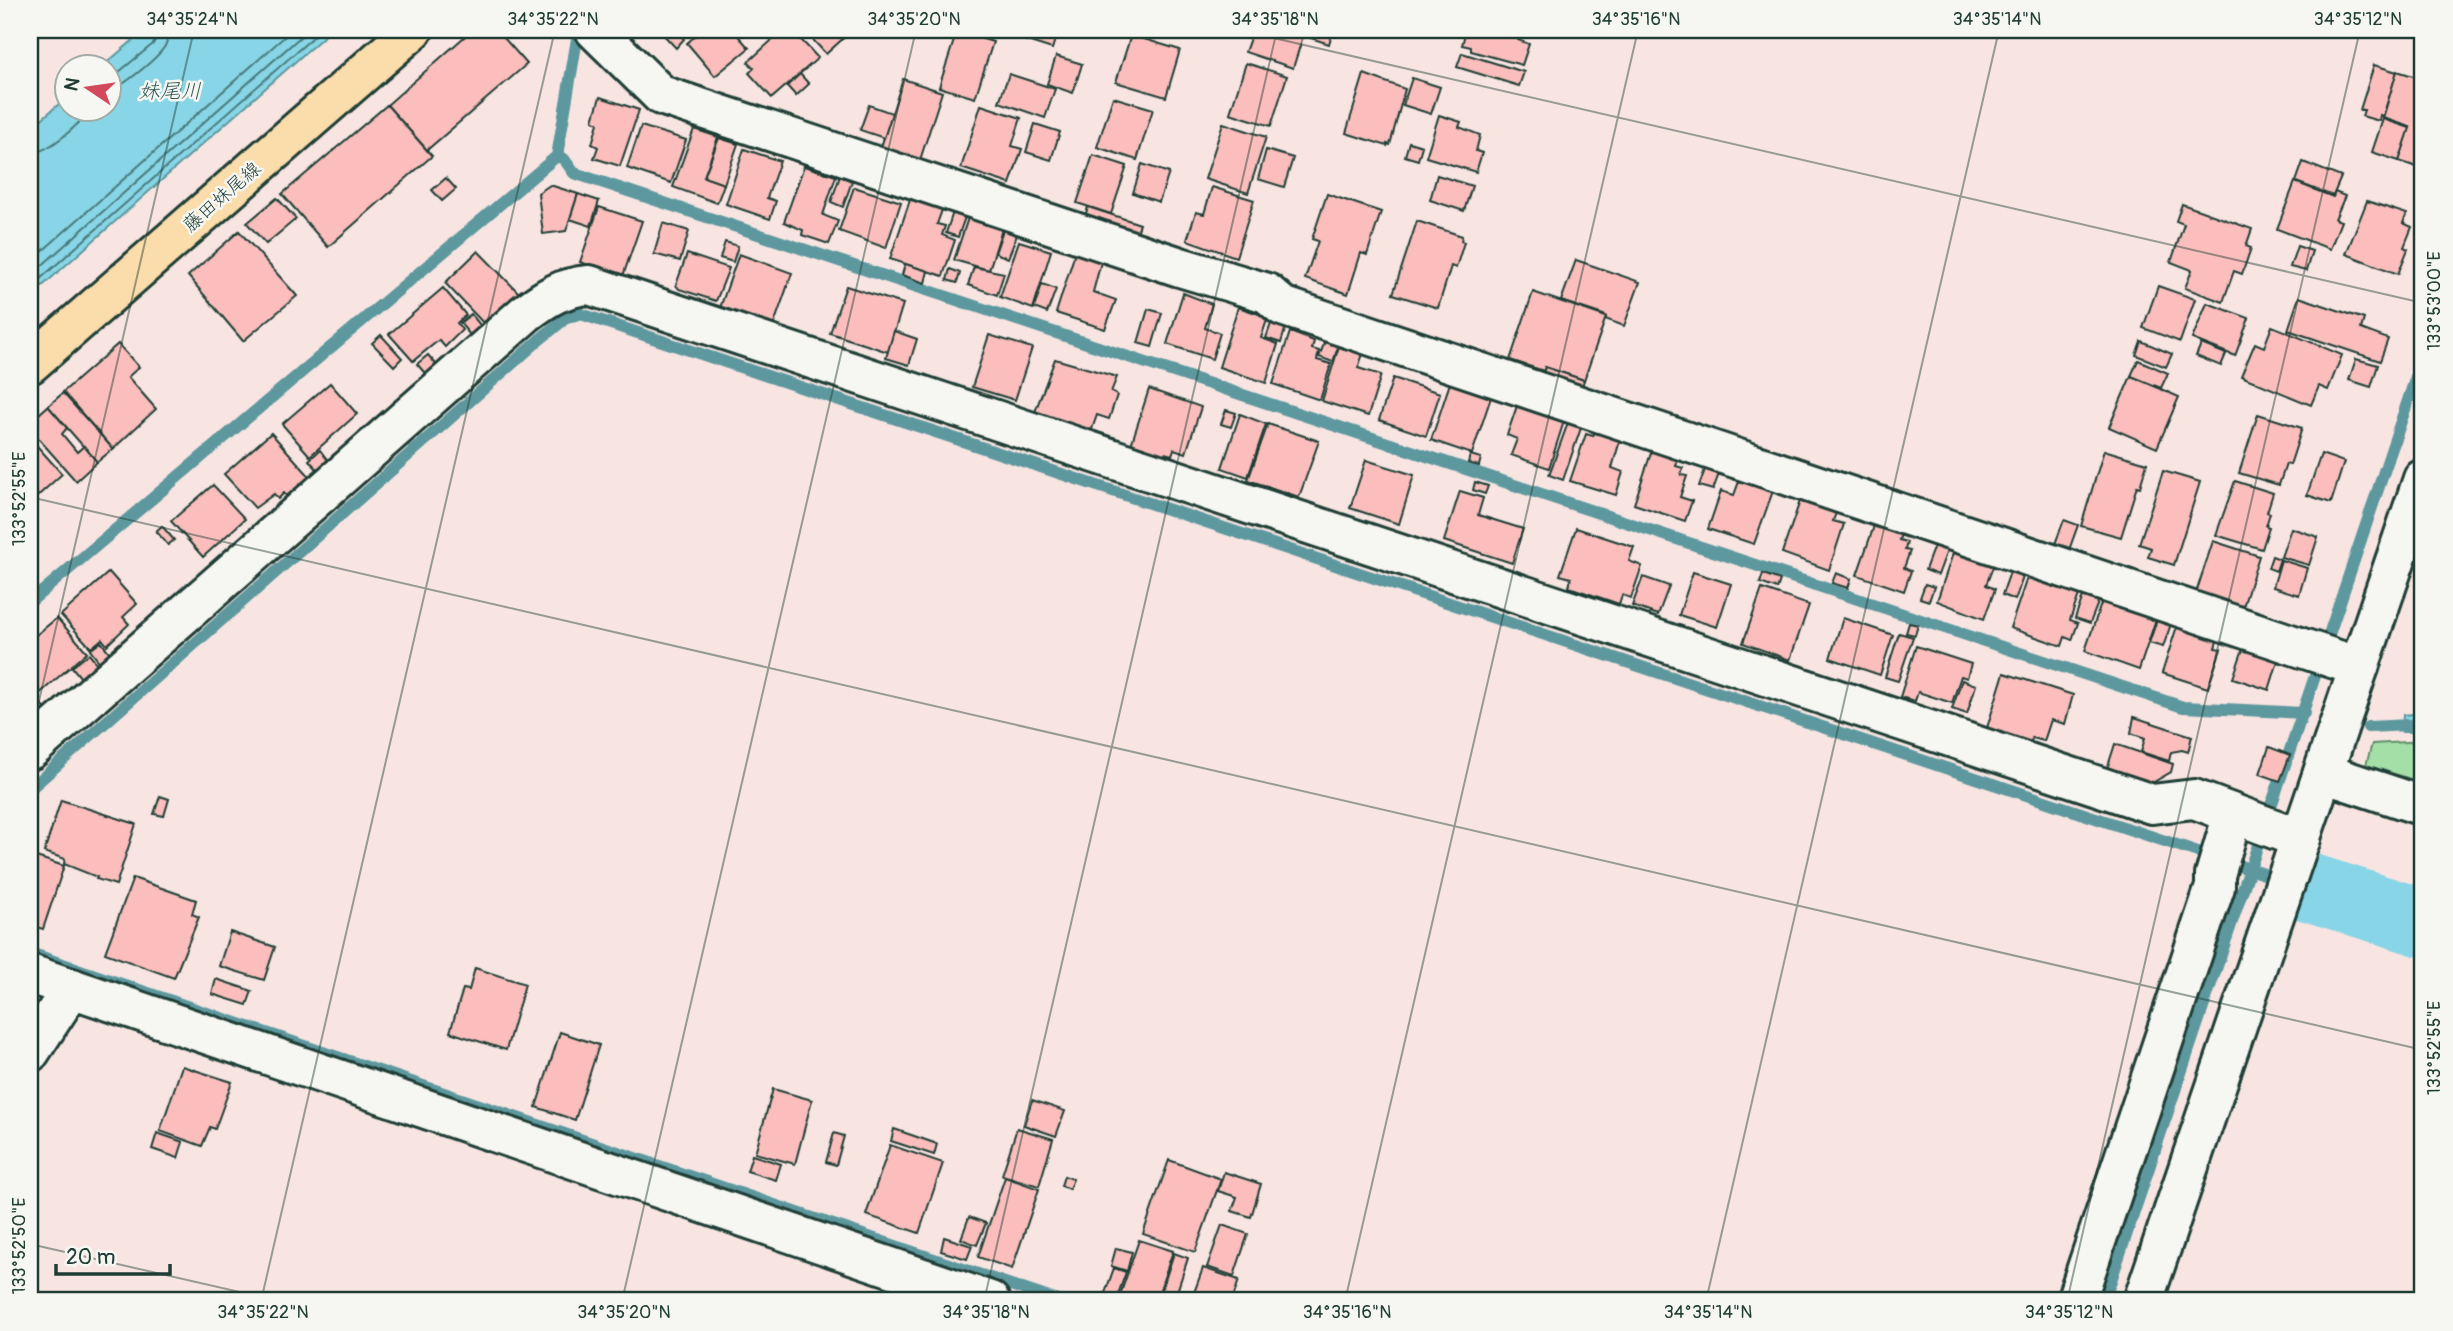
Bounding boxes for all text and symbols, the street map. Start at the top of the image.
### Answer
text: 34°35'24"N [146,8,238,31]
text: 34°35'22"N [507,8,599,31]
text: 34°35'20"N [867,8,961,31]
text: 34°35'18"N [1231,8,1319,31]
text: 34°35'16"N [1592,8,1680,31]
text: 34°35'14"N [1953,8,2041,31]
text: 34°35'12"N [2314,8,2402,31]
north arrow [52,52,122,122]
text: N [59,75,86,93]
water label: 妹尾川 [139,78,202,105]
street label: 藤田妹尾線 [178,157,266,237]
text: 133°53'00"E [2423,251,2446,351]
text: 133°52'55"E [8,452,31,546]
text: 133°52'55"E [2423,1001,2446,1095]
text: 133°52'50"E [8,1197,31,1295]
scale bar [56,1233,170,1277]
text: 20 m [66,1244,115,1271]
text: 34°35'22"N [217,1301,309,1324]
text: 34°35'20"N [577,1301,671,1324]
text: 34°35'18"N [942,1301,1030,1324]
text: 34°35'16"N [1303,1301,1391,1324]
text: 34°35'14"N [1664,1301,1752,1324]
text: 34°35'12"N [2025,1301,2113,1324]

